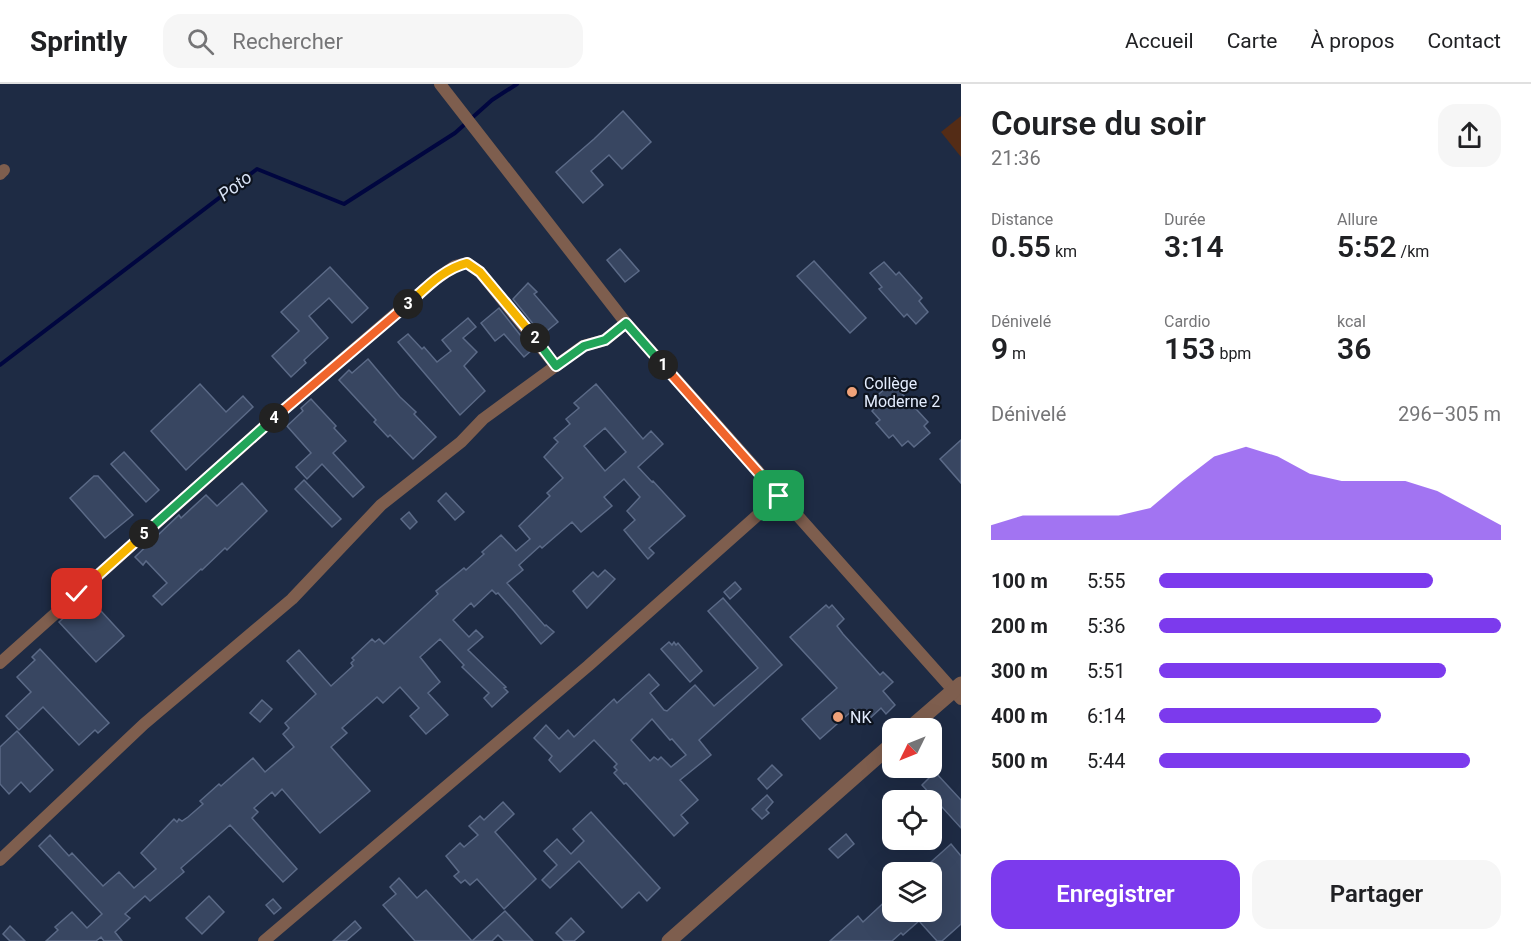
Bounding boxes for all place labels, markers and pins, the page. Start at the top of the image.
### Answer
pin: 3 [393,289,423,319]
pin: 2 [520,323,550,353]
pin: 1 [648,350,678,380]
place label: Collège Moderne 2 [864,374,940,411]
marker: Collège Moderne 2 [845,385,859,399]
pin: 4 [259,403,289,433]
pin [753,470,804,521]
pin: 5 [129,519,159,549]
pin [51,568,102,619]
place label: NK [850,708,872,727]
marker: NK [831,710,845,724]

